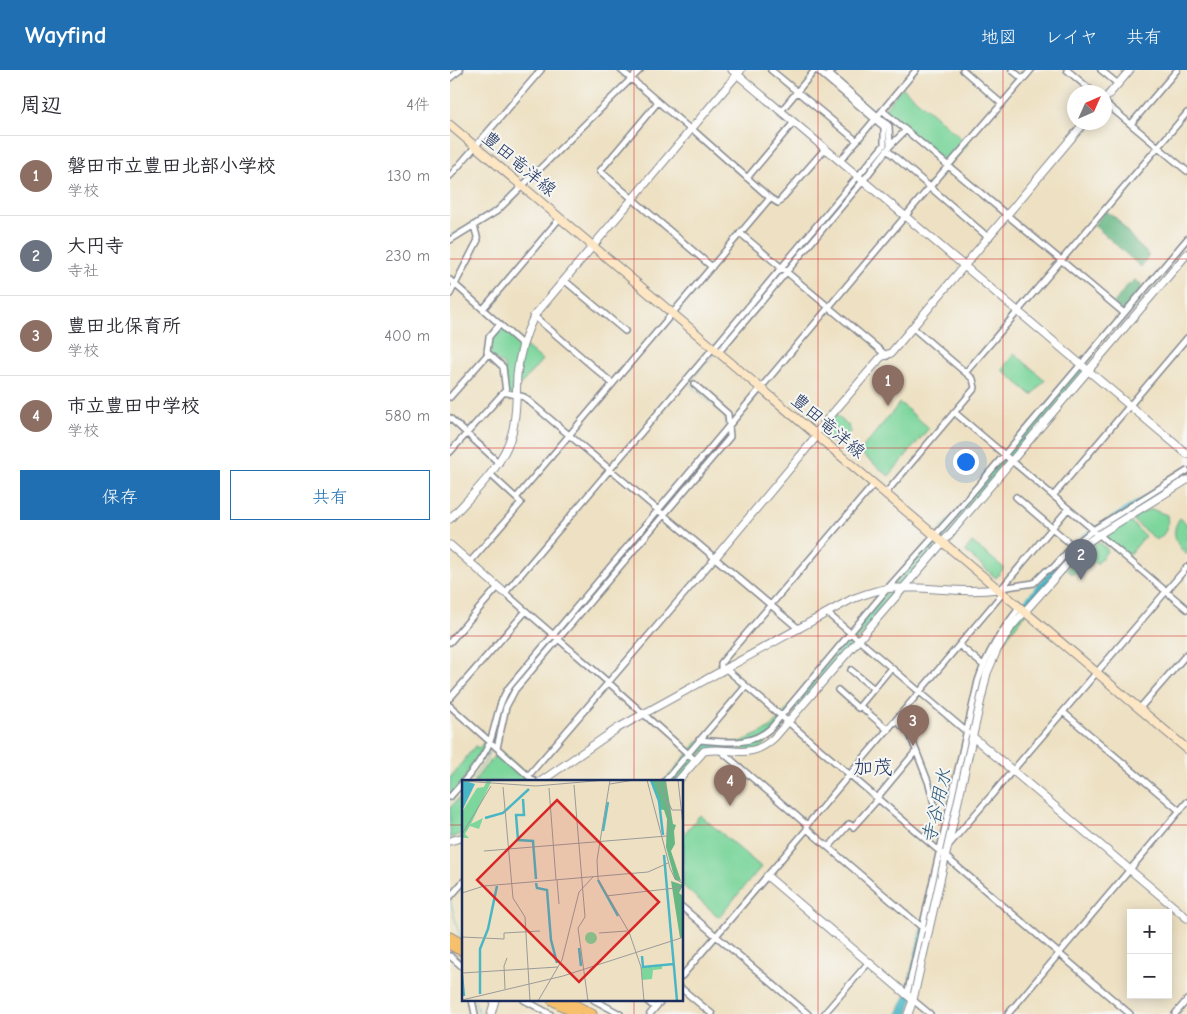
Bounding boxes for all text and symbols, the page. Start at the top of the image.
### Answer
text: Wayfind [25,21,106,49]
text: 地図 [981,27,1017,48]
text: レイヤ [1045,27,1098,48]
text: 共有 [1126,27,1162,48]
north arrow [1067,85,1112,130]
text: 周辺 [20,93,62,117]
text: 4件 [406,96,430,114]
street label: 豊田竜洋線 [478,127,560,201]
text: 磐田市立豊田北部小学校 [67,155,276,177]
text: 1 [33,167,39,185]
text: 130 m [387,167,430,185]
text: 学校 [67,182,99,200]
text: 大円寺 [67,235,124,257]
text: 2 [32,247,40,265]
text: 230 m [385,247,430,265]
text: 寺社 [67,262,99,280]
text: 豊田北保育所 [67,315,181,337]
text: 3 [32,327,40,345]
text: 400 m [384,327,430,345]
text: 学校 [67,342,99,360]
pin: 1 [872,365,904,406]
street label: 豊田竜洋線 [787,389,869,463]
text: 市立豊田中学校 [67,395,200,417]
text: 4 [32,407,40,425]
text: 580 m [385,407,430,425]
text: 学校 [67,422,99,440]
your location [953,449,979,475]
button: 保存 [20,470,220,520]
button: 共有 [230,470,430,520]
pin: 2 [1065,539,1097,580]
pin: 3 [897,705,929,746]
district label: 加茂 [853,756,893,779]
pin: 4 [714,765,746,806]
water label: 寺谷用水 [918,766,956,846]
inset map [462,780,684,1002]
map controls [1127,909,1172,999]
button: + [1127,909,1172,954]
button: − [1127,954,1172,999]

